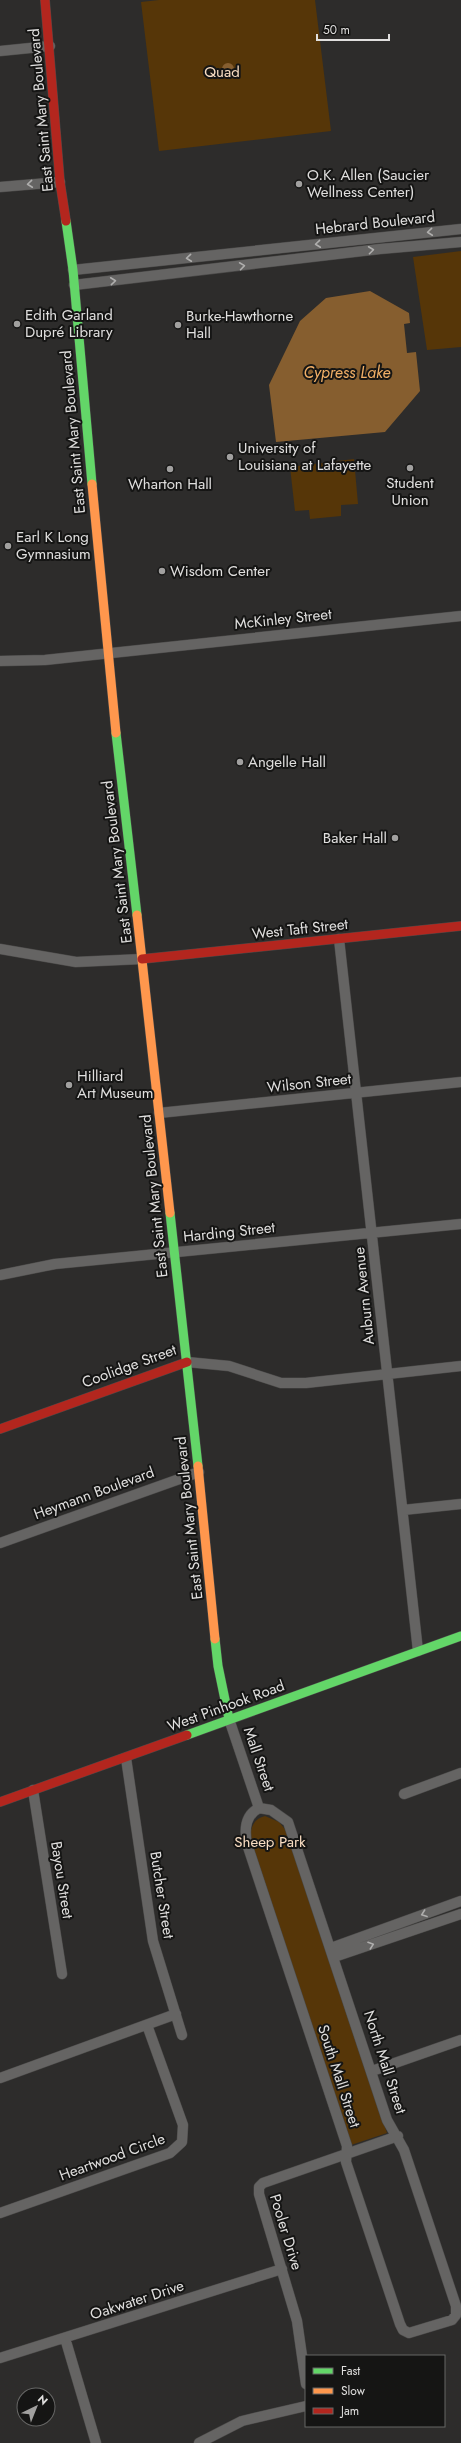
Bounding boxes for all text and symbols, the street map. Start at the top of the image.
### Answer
scale bar [317,16,389,42]
text: 50 m [323,21,350,39]
street label: East Saint Mary Boulevard [23,27,59,193]
park label: Quad [204,61,240,83]
place label: O.K. Allen (Saucier Wellness Center) [307,164,430,203]
one-way arrow [27,179,33,188]
marker: O.K. Allen (Saucier Wellness Center) [294,179,304,189]
street label: Hebrard Boulevard [314,206,436,240]
one-way arrow [427,227,433,236]
one-way arrow [315,239,321,248]
one-way arrow [368,246,374,255]
one-way arrow [186,253,192,262]
one-way arrow [239,262,245,271]
one-way arrow [110,277,116,286]
place label: Edith Garland Dupré Library [25,304,113,343]
place label: Burke-Hawthorne Hall [186,305,293,344]
marker: Edith Garland Dupré Library [12,319,22,329]
marker: Burke-Hawthorne Hall [173,320,183,330]
street label: East Saint Mary Boulevard [55,349,91,515]
water label: Cypress Lake [303,361,391,384]
place label: University of Louisiana at Lafayette [238,437,371,476]
marker: University of Louisiana at Lafayette [225,452,235,462]
marker: Student Union [405,463,415,473]
marker: Wharton Hall [165,464,175,474]
place label: Student Union [386,472,434,511]
place label: Wharton Hall [128,473,212,495]
place label: Earl K Long Gymnasium [16,526,91,565]
marker: Earl K Long Gymnasium [3,541,13,551]
place label: Wisdom Center [170,560,271,582]
marker: Wisdom Center [157,566,167,576]
street label: McKinley Street [233,603,333,635]
place label: Angelle Hall [248,751,326,773]
marker: Angelle Hall [235,757,245,767]
street label: East Saint Mary Boulevard [96,779,138,945]
place label: Baker Hall [323,827,387,849]
marker: Baker Hall [390,833,400,843]
street label: West Taft Street [251,913,349,945]
place label: Hilliard Art Museum [77,1065,154,1104]
street label: Wilson Street [266,1068,353,1098]
marker: Hilliard Art Museum [64,1080,74,1090]
street label: East Saint Mary Boulevard [134,1113,174,1279]
street label: Harding Street [182,1216,276,1248]
street label: Auburn Avenue [348,1246,380,1346]
street label: Coolidge Street [79,1339,180,1393]
street label: East Saint Mary Boulevard [169,1435,209,1601]
street label: Heymann Boulevard [31,1461,157,1525]
street label: West Pinhook Road [164,1675,288,1737]
street label: Mall Street [238,1724,280,1794]
park label: Sheep Park [234,1831,306,1853]
street label: Bayou Street [45,1840,79,1921]
street label: Butcher Street [144,1850,180,1941]
one-way arrow [421,1909,428,1918]
one-way arrow [367,1941,374,1949]
street label: North Mall Street [358,2007,412,2117]
street label: South Mall Street [312,2022,366,2131]
street label: Heartwood Circle [56,2128,168,2186]
street label: Pooler Drive [264,2191,308,2273]
street label: Oakwater Drive [87,2274,187,2326]
legend [305,2355,445,2427]
text: Fast [341,2362,360,2380]
text: Slow [341,2382,366,2400]
north arrow [16,2387,56,2427]
text: N [34,2391,51,2409]
text: Jam [339,2402,359,2420]

